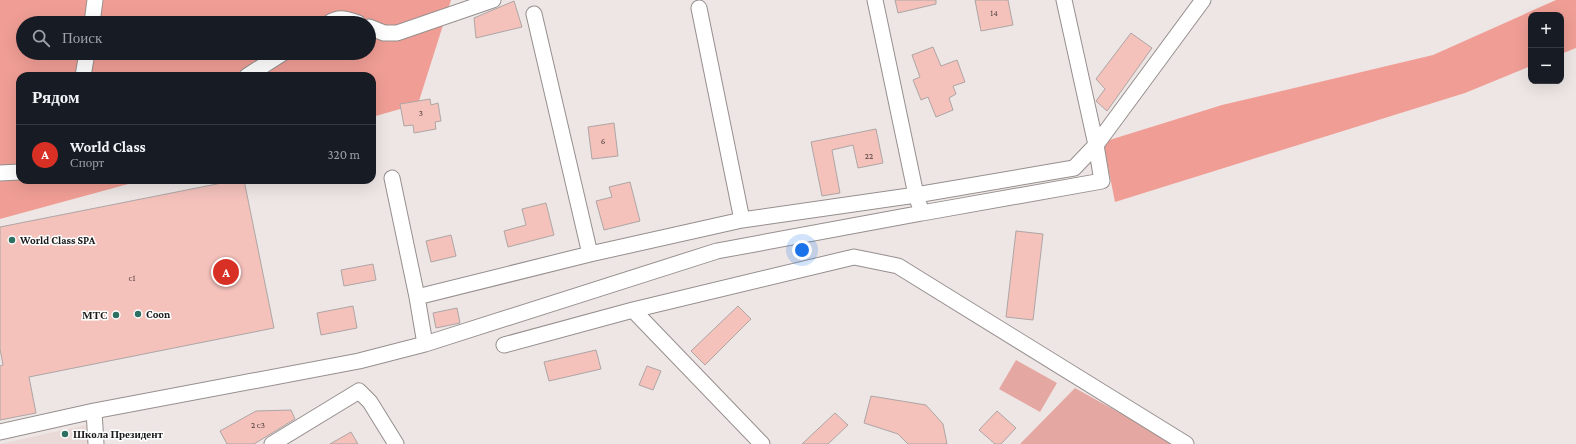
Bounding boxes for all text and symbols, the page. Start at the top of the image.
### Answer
house number: 14 [990,8,998,18]
map controls [1528,12,1564,84]
button: + [1528,12,1564,48]
search box [16,16,376,60]
icon: search [30,27,52,49]
text: Поиск [62,30,102,46]
button: − [1528,48,1564,84]
text: Рядом [32,88,80,107]
house number: 3 [419,108,423,118]
house number: 6 [601,136,606,146]
text: World Class [70,139,146,155]
text: A [41,147,49,162]
text: 320 m [327,147,360,162]
house number: 22 [865,151,873,161]
text: Спорт [70,155,104,170]
place label: World Class SPA [19,234,96,246]
marker: World Class SPA [7,235,17,245]
your location [792,240,812,260]
pin: A [213,257,239,287]
house number: с1 [129,273,136,283]
place label: Coon [146,308,171,320]
place label: МТС [82,309,108,321]
marker: Coon [133,309,143,319]
marker: МТС [111,310,121,320]
house number: 2 с3 [251,420,265,430]
place label: Школа Президент [73,428,164,440]
marker: Школа Президент [60,429,70,439]

